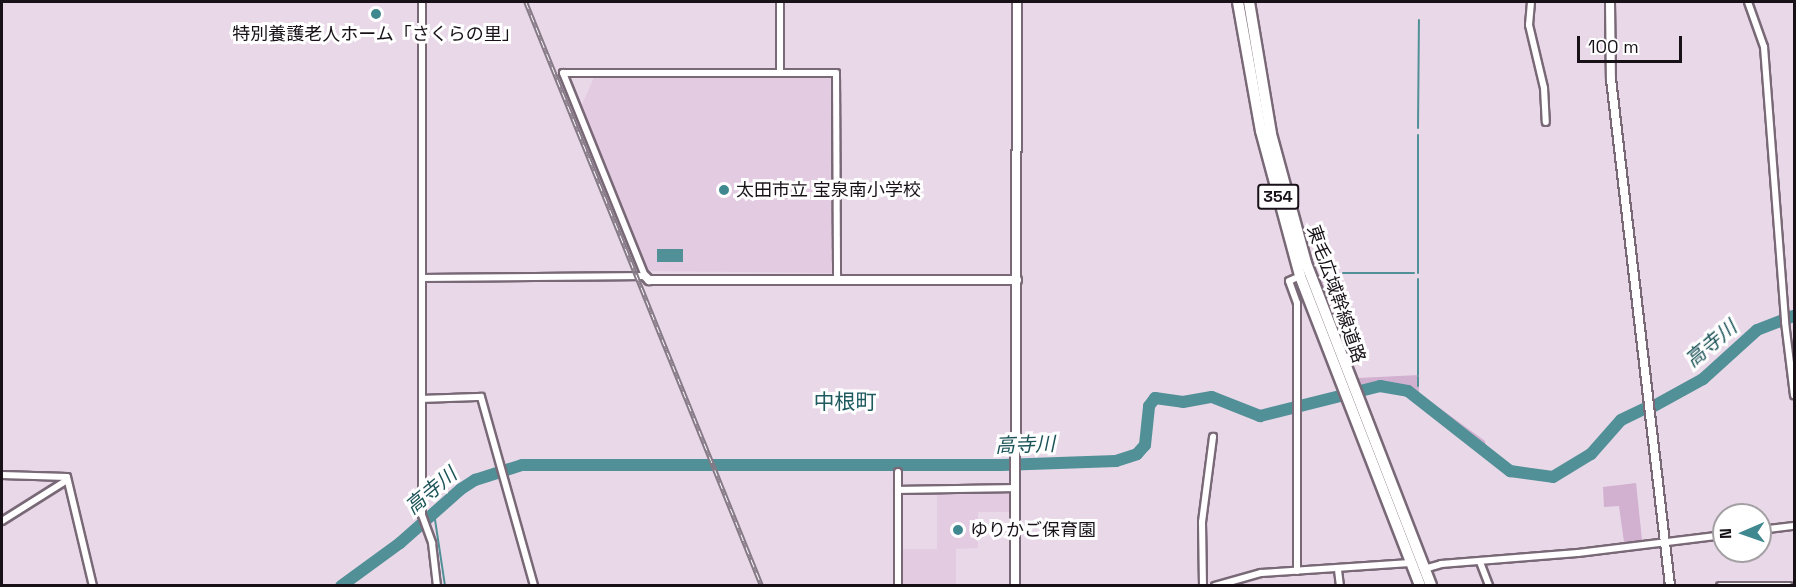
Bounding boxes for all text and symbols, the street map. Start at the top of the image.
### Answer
marker: 特別養護老人ホーム「さくらの里」 [369,7,383,21]
place label: 特別養護老人ホーム「さくらの里」 [232,23,520,45]
scale bar [1580,24,1685,62]
text: 100 m [1588,35,1639,58]
place label: 太田市立 宝泉南小学校 [736,179,921,201]
marker: 太田市立 宝泉南小学校 [717,183,731,197]
road number: 354 [1257,184,1299,210]
street label: 東毛広域幹線道路 [1302,222,1370,366]
water label: 高寺川 [1680,316,1742,372]
district label: 中根町 [814,389,876,415]
water label: 高寺川 [995,432,1055,458]
water label: 高寺川 [400,463,462,519]
north arrow [1712,503,1772,563]
place label: ゆりかご保育園 [970,519,1096,541]
marker: ゆりかご保育園 [951,523,965,537]
text: N [1715,528,1736,539]

